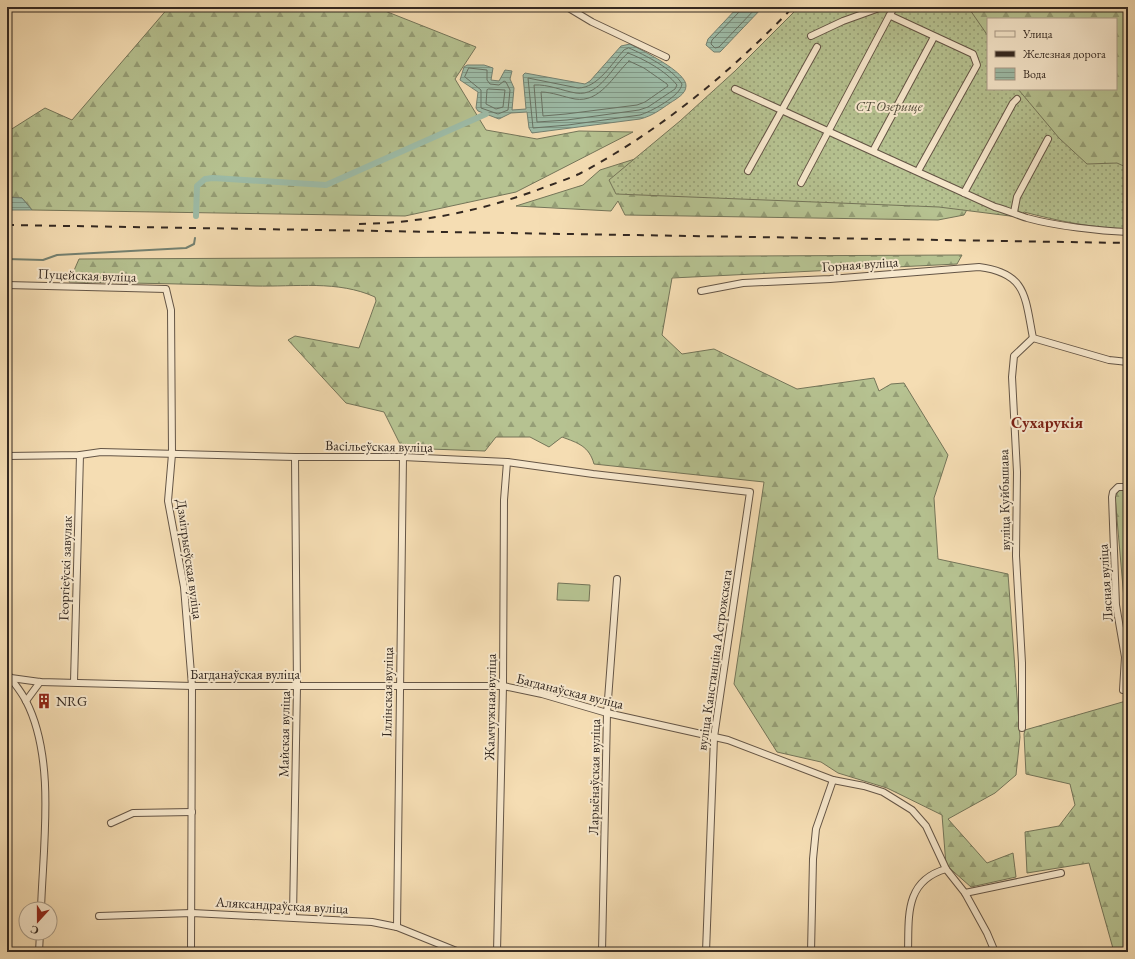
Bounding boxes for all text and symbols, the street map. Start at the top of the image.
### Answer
legend [987,18,1117,90]
text: Улица [1022,26,1053,42]
text: Железная дорога [1022,46,1106,62]
text: Вода [1023,66,1046,82]
park label: СТ Озерище [856,97,923,115]
street label: Горная вуліца [821,252,899,276]
street label: Пуцейская вуліца [37,264,137,286]
district label: Сухарукія [1011,412,1083,433]
street label: Васільеўская вуліца [325,436,433,456]
street label: вуліца Куйбышава [994,449,1014,551]
street label: Дзмітрыеўская вуліца [173,498,207,621]
street label: Георгіеўскі завулак [54,515,76,621]
street label: Лясная вуліца [1093,543,1117,623]
street label: вуліца Канстанціна Астрожскага [692,568,736,752]
street label: Іллінская вуліца [377,646,397,737]
street label: Жамчужная вуліца [480,653,500,762]
street label: Багданаўская вуліца [190,665,300,683]
street label: Багданаўская вуліца [514,669,626,713]
street label: Майская вуліца [274,690,294,777]
building icon: NRG [35,692,53,710]
place label: NRG [56,692,87,710]
street label: Ларыёнаўская вуліца [584,718,604,835]
street label: Аляксандраўская вуліца [214,892,349,917]
north arrow [18,901,58,941]
text: С [28,922,41,938]

